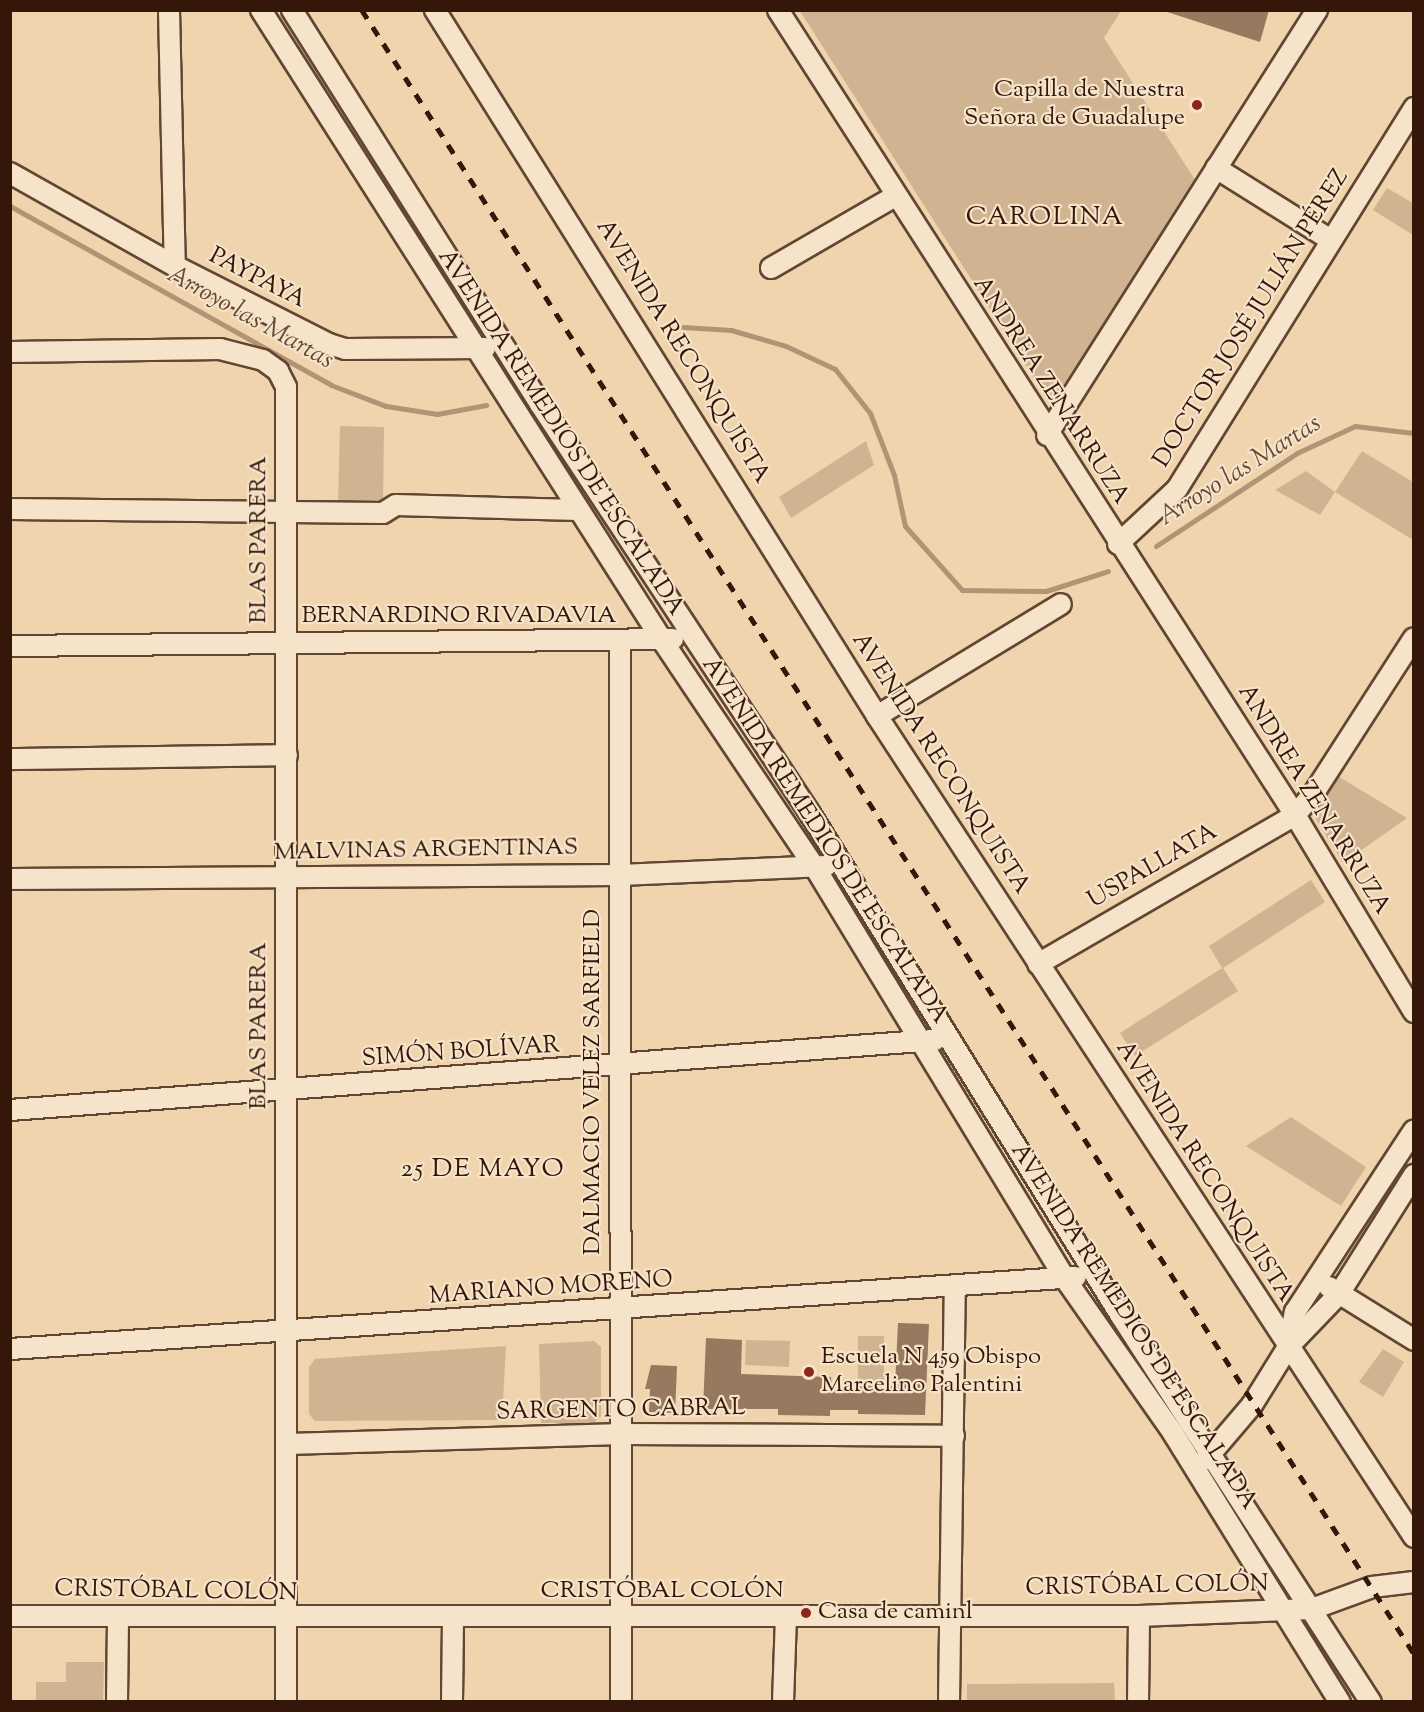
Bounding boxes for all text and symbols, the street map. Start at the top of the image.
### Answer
place label: Capilla de Nuestra Señora de Guadalupe [964,77,1185,133]
marker: Capilla de Nuestra Señora de Guadalupe [1190,98,1204,112]
street label: DOCTOR JOSÉ JULIÁN PÉREZ [1148,165,1356,473]
district label: CAROLINA [966,202,1124,234]
street label: AVENIDA RECONQUISTA [589,215,775,489]
street label: PAYPAYA [204,242,310,316]
street label: AVENIDA REMEDIOS DE ESCALADA [431,244,689,622]
water label: Arroyo las Martas [161,259,339,377]
street label: ANDREA ZENARRUZA [966,272,1134,510]
water label: Arroyo las Martas [1153,409,1327,533]
street label: BLAS PARERA [246,456,274,624]
street label: BERNARDINO RIVADAVIA [301,603,617,631]
street label: AVENIDA RECONQUISTA [845,628,1035,900]
street label: AVENIDA REMEDIOS DE ESCALADA [695,652,953,1030]
street label: ANDREA ZENARRUZA [1230,680,1396,920]
street label: USPALLATA [1083,818,1223,916]
street label: MALVINAS ARGENTINAS [274,834,578,868]
street label: DALMACIO VELEZ SARFIELD [580,909,608,1255]
street label: BLAS PARERA [246,942,274,1110]
street label: SIMÓN BOLÍVAR [361,1032,561,1074]
street label: AVENIDA RECONQUISTA [1109,1036,1299,1308]
street label: AVENIDA REMEDIOS DE ESCALADA [1004,1138,1262,1516]
district label: 25 DE MAYO [401,1154,565,1186]
street label: MARIANO MORENO [428,1266,674,1312]
place label: Escuela N 459 Obispo Marcelino Palentini [821,1344,1041,1400]
marker: Escuela N 459 Obispo Marcelino Palentini [802,1365,816,1379]
street label: SARGENTO CABRAL [496,1394,746,1428]
street label: CRISTÓBAL COLÓN [1025,1570,1269,1604]
street label: CRISTÓBAL COLÓN [54,1575,298,1609]
street label: CRISTÓBAL COLÓN [540,1578,784,1606]
place label: Casa de caminl [818,1599,973,1627]
marker: Casa de caminl [799,1606,813,1620]

